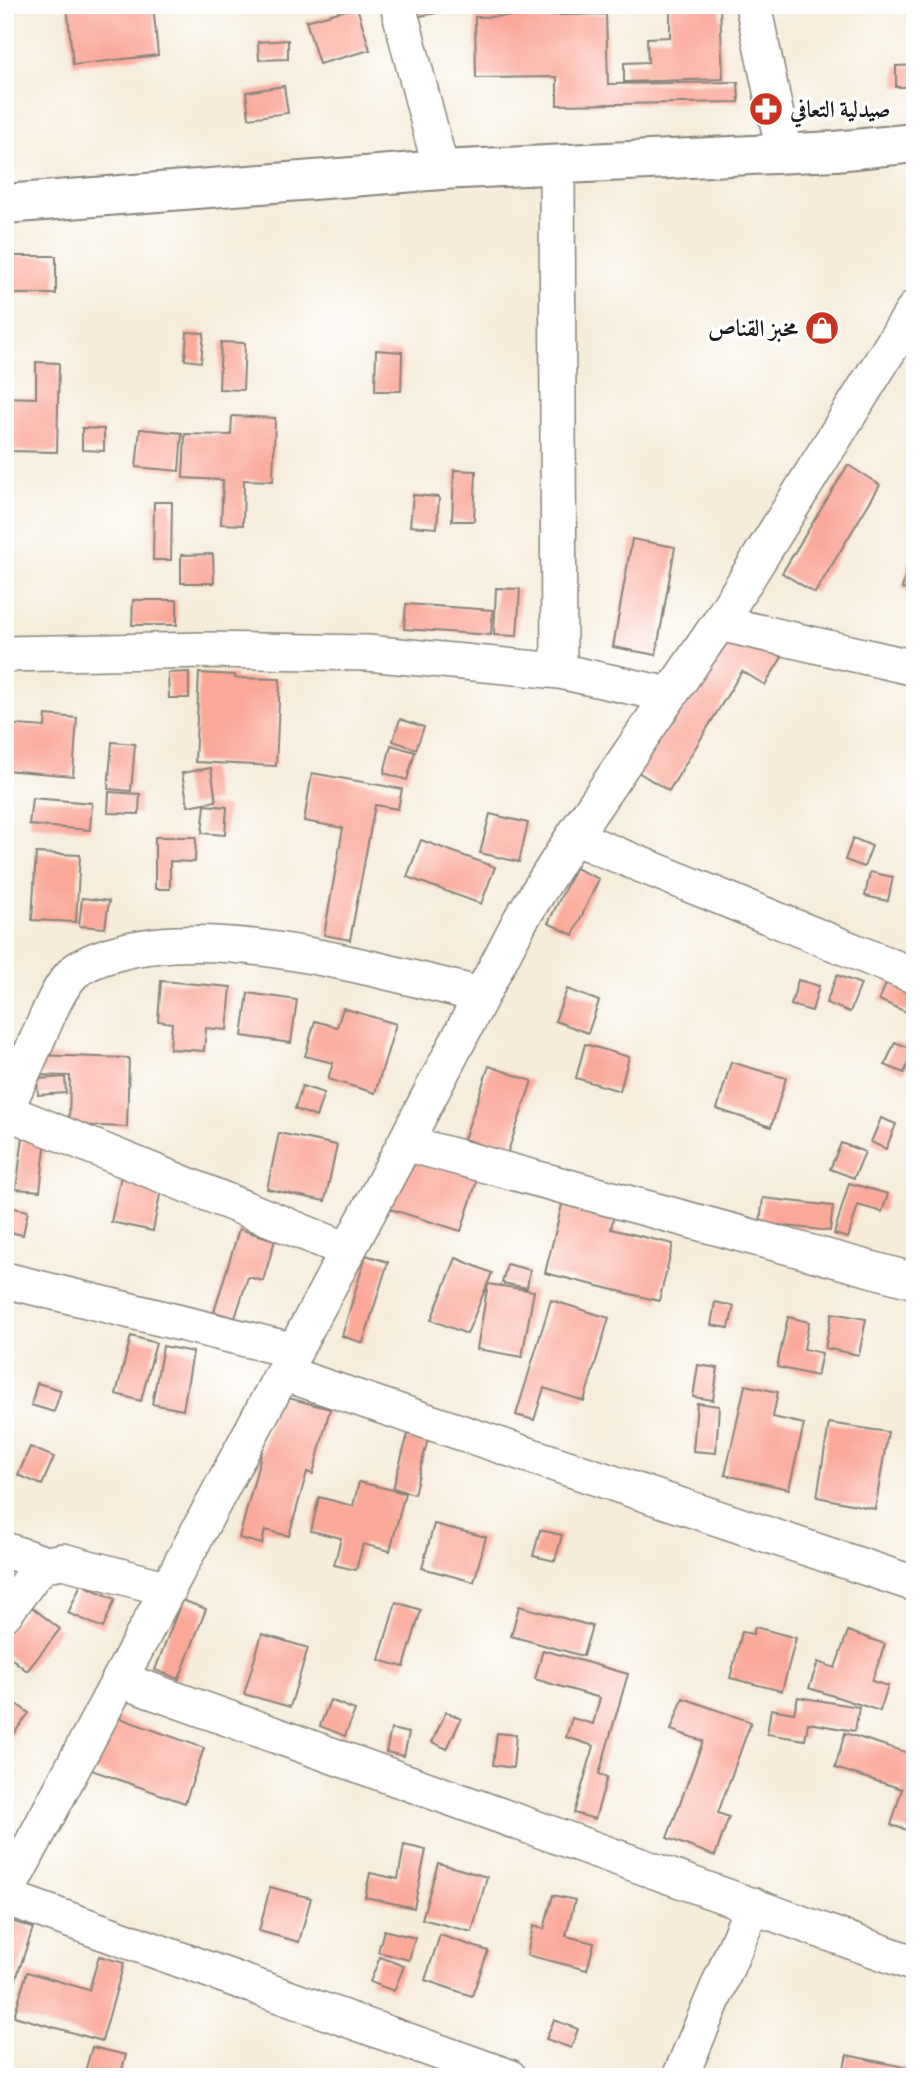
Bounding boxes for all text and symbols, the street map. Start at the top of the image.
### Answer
pharmacy icon: صيدلية التعافي [747,90,785,128]
place label: صيدلية التعافي [789,96,891,128]
shop icon: مخبز القناص [803,309,841,347]
place label: مخبز القناص [708,315,799,343]

